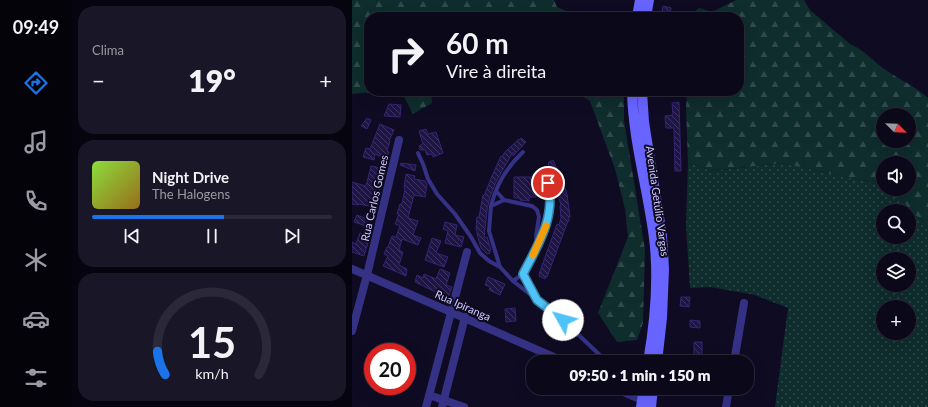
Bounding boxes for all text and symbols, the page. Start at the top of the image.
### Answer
text: 09:49 [13,16,59,38]
text: 60 m [446,26,509,60]
icon: right [380,28,432,80]
text: Clima [92,42,124,58]
text: Vire à direita [446,60,546,82]
text: 19° [188,62,236,98]
text: − [92,67,105,94]
text: + [319,67,332,94]
icon: directions [22,69,50,97]
north arrow [876,108,916,148]
map controls [876,108,916,340]
icon: music [22,128,50,156]
street label: Avenida Getúlio Vargas [644,145,672,257]
street label: Rua Carlos Gomes [358,153,390,242]
button: sound [876,156,916,196]
pin [531,166,565,200]
text: Night Drive [152,168,229,186]
icon: arrive [537,172,559,194]
text: The Halogens [152,186,230,202]
icon: phone [22,187,50,215]
button: search [876,204,916,244]
icon: previous [121,225,143,247]
icon: pause [201,225,223,247]
icon: next [281,225,303,247]
icon: climate [22,246,50,274]
button: layers [876,252,916,292]
street label: Rua Ipiranga [433,287,493,323]
position arrow [542,299,584,341]
button: + [876,300,916,340]
icon: car [22,305,50,333]
text: 15 [188,317,236,367]
speed limit sign: 20 [364,343,416,395]
icon: filters [22,364,50,392]
text: km/h [195,365,229,382]
text: 09:50 · 1 min · 150 m [569,366,711,384]

